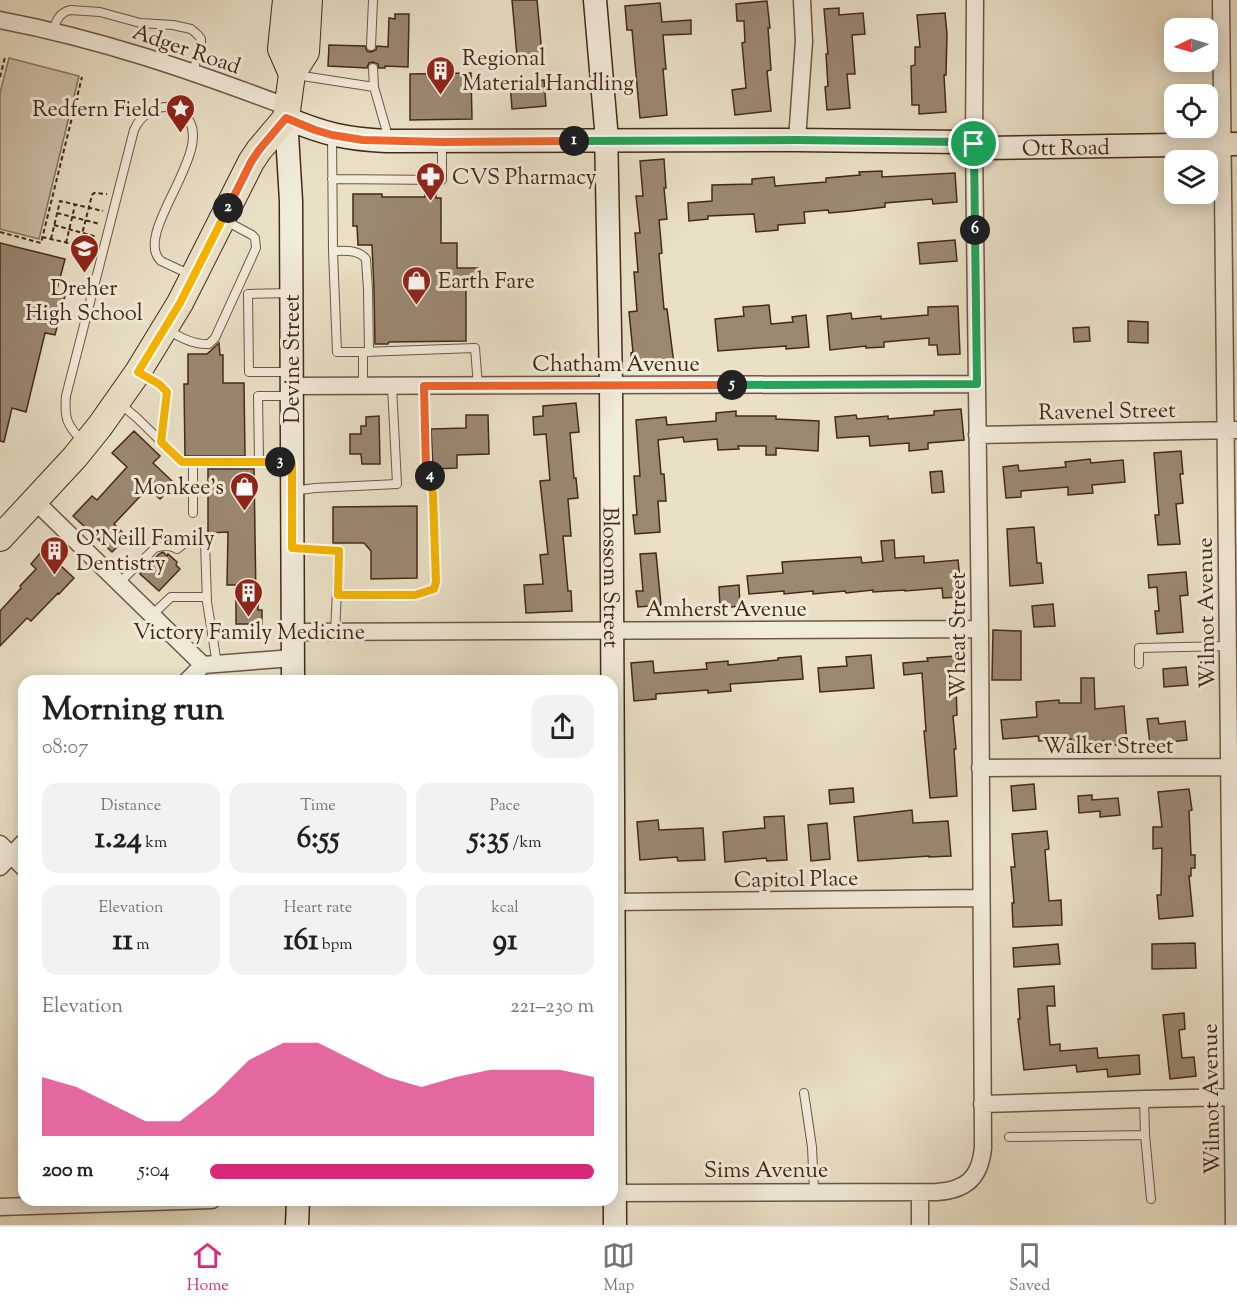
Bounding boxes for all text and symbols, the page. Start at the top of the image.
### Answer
street label: Adger Road [128,17,244,84]
north arrow [1164,18,1218,72]
map controls [1164,18,1218,204]
place label: Regional Material Handling [462,44,634,101]
building icon: Regional Material Handling [425,54,457,96]
button: locate [1164,84,1218,138]
place icon: Redfern Field [165,92,197,134]
place label: Redfern Field [32,95,160,127]
pin [948,118,999,169]
pin: 1 [559,126,589,156]
icon: arrive [957,127,990,160]
text: 1 [571,129,577,152]
street label: Ott Road [1022,133,1110,166]
button: layers [1164,150,1218,204]
pharmacy icon: CVS Pharmacy [415,160,447,202]
place label: CVS Pharmacy [452,163,596,195]
pin: 2 [213,193,243,223]
text: 2 [224,196,232,219]
pin: 6 [960,215,990,245]
text: 6 [971,218,979,241]
school or university icon: Dreher High School [68,232,100,274]
shop icon: Earth Fare [401,264,433,306]
place label: Earth Fare [438,267,535,299]
place label: Dreher High School [25,274,143,331]
street label: Devine Street [278,294,310,424]
street label: Chatham Avenue [532,350,700,382]
pin: 5 [717,370,747,400]
text: 5 [729,373,735,396]
street label: Ravenel Street [1038,396,1176,430]
pin: 3 [265,447,295,477]
text: 3 [277,450,283,473]
pin: 4 [415,461,445,491]
text: 4 [426,464,434,487]
shop icon: Monkee's [229,470,261,512]
place label: Monkee's [134,473,224,505]
street label: Blossom Street [593,507,625,648]
place label: O'Neill Family Dentistry [76,524,215,581]
building icon: O'Neill Family Dentistry [39,534,71,576]
street label: Wilmot Avenue [1191,537,1225,689]
street label: Wheat Street [944,571,976,698]
building icon: Victory Family Medicine [233,576,265,618]
street label: Amherst Avenue [645,595,807,627]
place label: Victory Family Medicine [133,618,365,650]
text: Morning run [42,687,224,735]
button: share [531,695,594,758]
street label: Walker Street [1042,732,1174,764]
text: 08:07 [42,734,88,763]
text: Distance [101,795,161,818]
text: Time [300,795,336,818]
text: Pace [490,795,520,818]
text: 1.24 [95,818,142,861]
text: 6:55 [296,818,340,861]
text: 5:35 [469,818,509,861]
text: km [142,832,167,855]
text: /km [509,832,541,855]
street label: Capitol Place [734,864,859,898]
text: Elevation [99,897,163,920]
text: Heart rate [284,897,352,920]
text: kcal [491,897,519,920]
text: 11 [112,920,133,963]
text: 161 [283,920,318,963]
text: 91 [493,920,517,963]
text: m [133,934,150,957]
text: bpm [318,934,353,957]
text: Elevation [42,993,123,1022]
text: 221–230 m [510,993,594,1022]
street label: Wilmot Avenue [1196,1023,1230,1175]
street label: Sims Avenue [704,1156,828,1188]
text: 200 m [42,1157,93,1186]
text: 5:04 [138,1157,170,1186]
tab: Home [187,1239,229,1298]
tab: Map [602,1239,635,1298]
tab: Saved [1009,1239,1050,1298]

